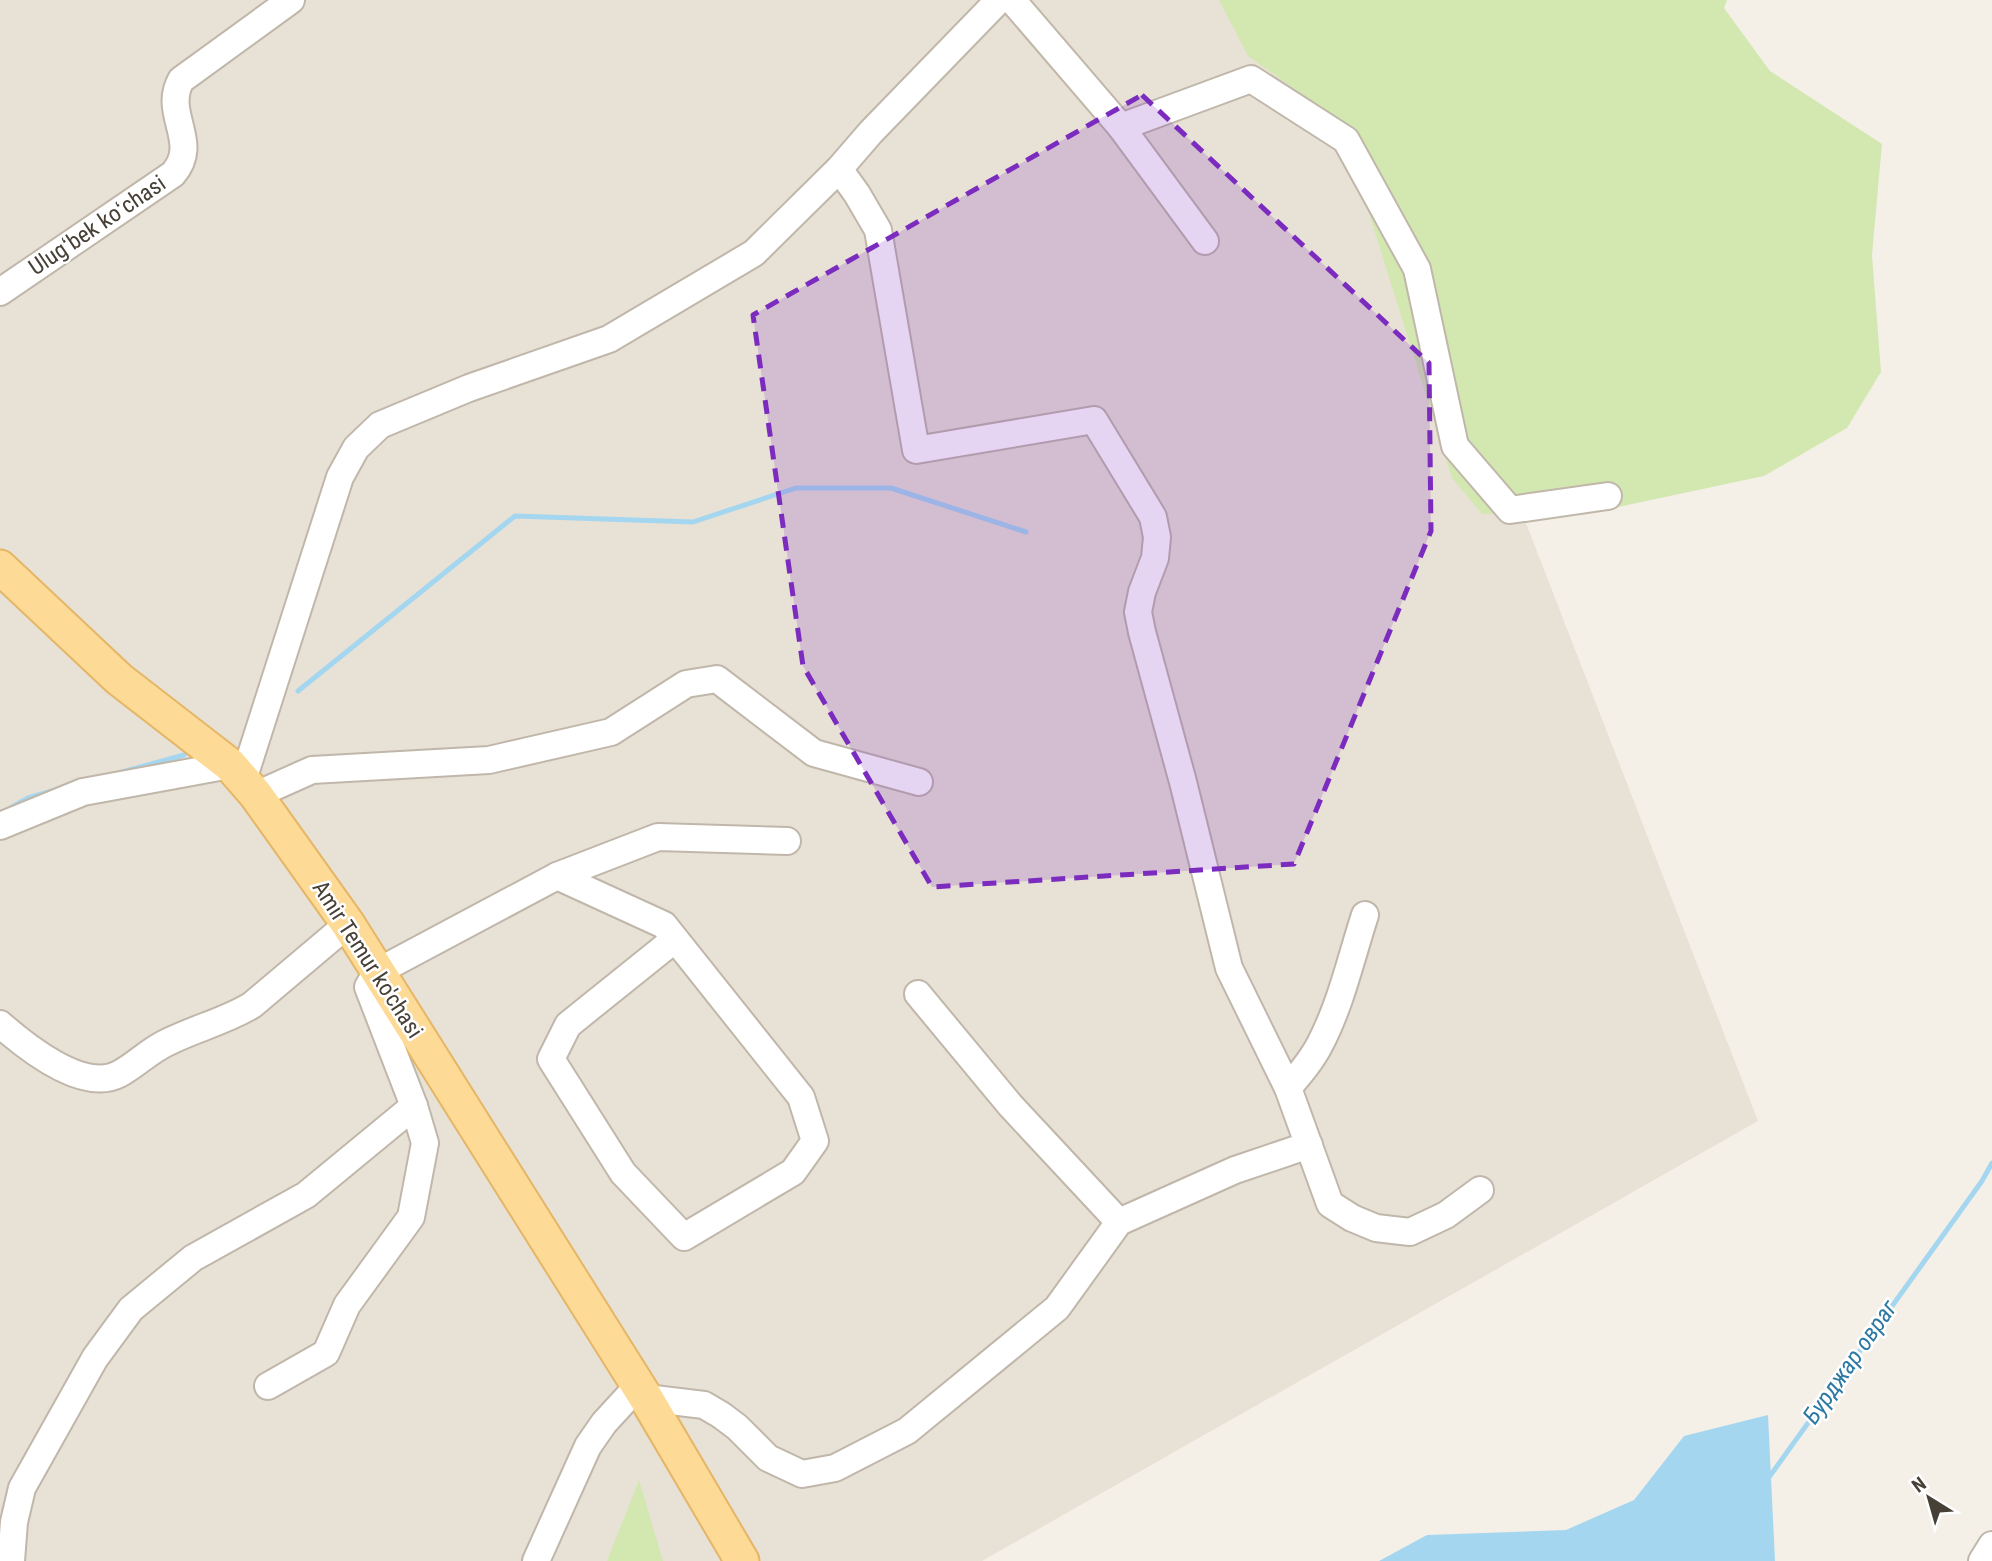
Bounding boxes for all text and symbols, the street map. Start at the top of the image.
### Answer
street label: Ulugʻbek koʻchasi [24,170,171,281]
street label: Amir Temur ko'chasi [307,875,429,1043]
water label: Бурджар овраг [1797,1294,1904,1429]
north arrow [1894,1463,1964,1533]
text: N [1908,1472,1931,1498]

